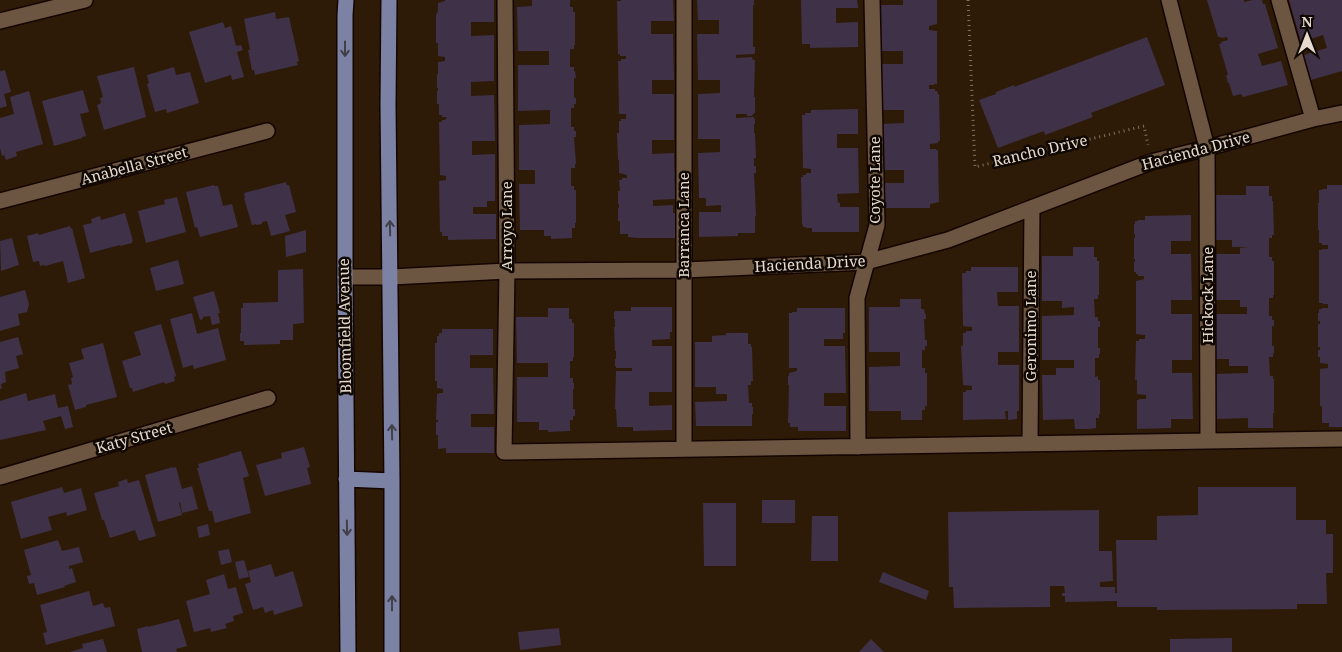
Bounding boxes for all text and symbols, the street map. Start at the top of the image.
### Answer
north arrow [1282,10,1332,60]
text: N [1301,12,1313,31]
one-way arrow [340,40,350,56]
street label: Hacienda Drive [1139,126,1252,174]
street label: Rancho Drive [990,129,1089,171]
street label: Coyote Lane [864,136,884,224]
street label: Anabella Street [78,141,189,189]
street label: Barranca Lane [673,172,693,278]
street label: Arroyo Lane [496,181,516,271]
one-way arrow [385,221,395,237]
street label: Hickock Lane [1197,247,1217,343]
street label: Hacienda Drive [754,250,866,276]
street label: Bloomfield Avenue [333,258,355,394]
street label: Geronimo Lane [1020,270,1040,382]
street label: Katy Street [93,417,174,457]
one-way arrow [387,425,397,441]
one-way arrow [342,520,352,536]
one-way arrow [387,596,397,612]

